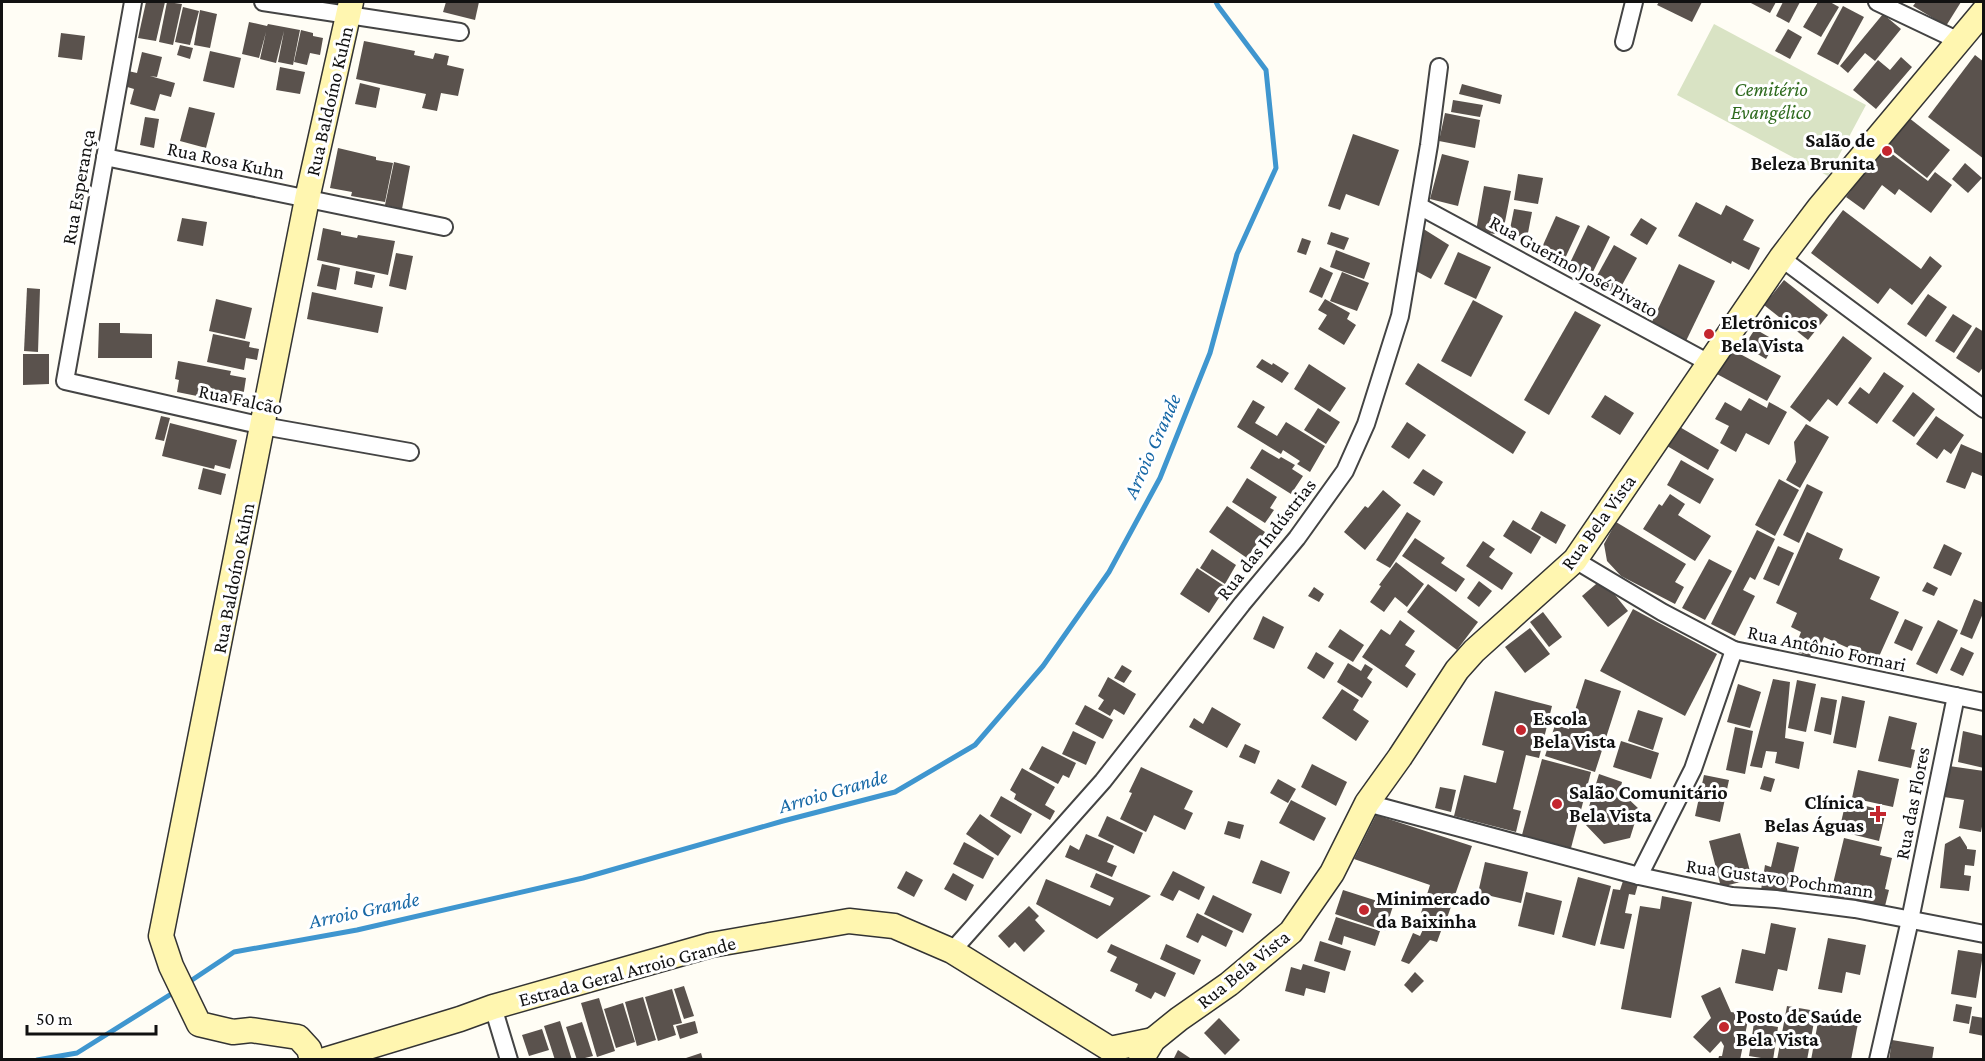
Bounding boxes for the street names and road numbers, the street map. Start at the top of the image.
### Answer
street label: Rua Baldoíno Kuhn [301,24,357,178]
street label: Rua Esperança [57,128,100,247]
street label: Rua Rosa Kuhn [165,137,287,183]
street label: Rua Guerino José Pivato [1485,210,1662,322]
street label: Rua Falcão [197,379,285,419]
street label: Rua Bela Vista [1556,470,1640,574]
street label: Rua das Indústrias [1212,474,1320,604]
street label: Rua Baldoíno Kuhn [208,500,258,655]
street label: Rua Antônio Fornari [1746,620,1908,676]
street label: Rua das Flores [1890,745,1934,861]
street label: Rua Gustavo Pochmann [1685,854,1876,902]
street label: Rua Bela Vista [1192,925,1294,1013]
street label: Estrada Geral Arroio Grande [516,931,738,1011]

